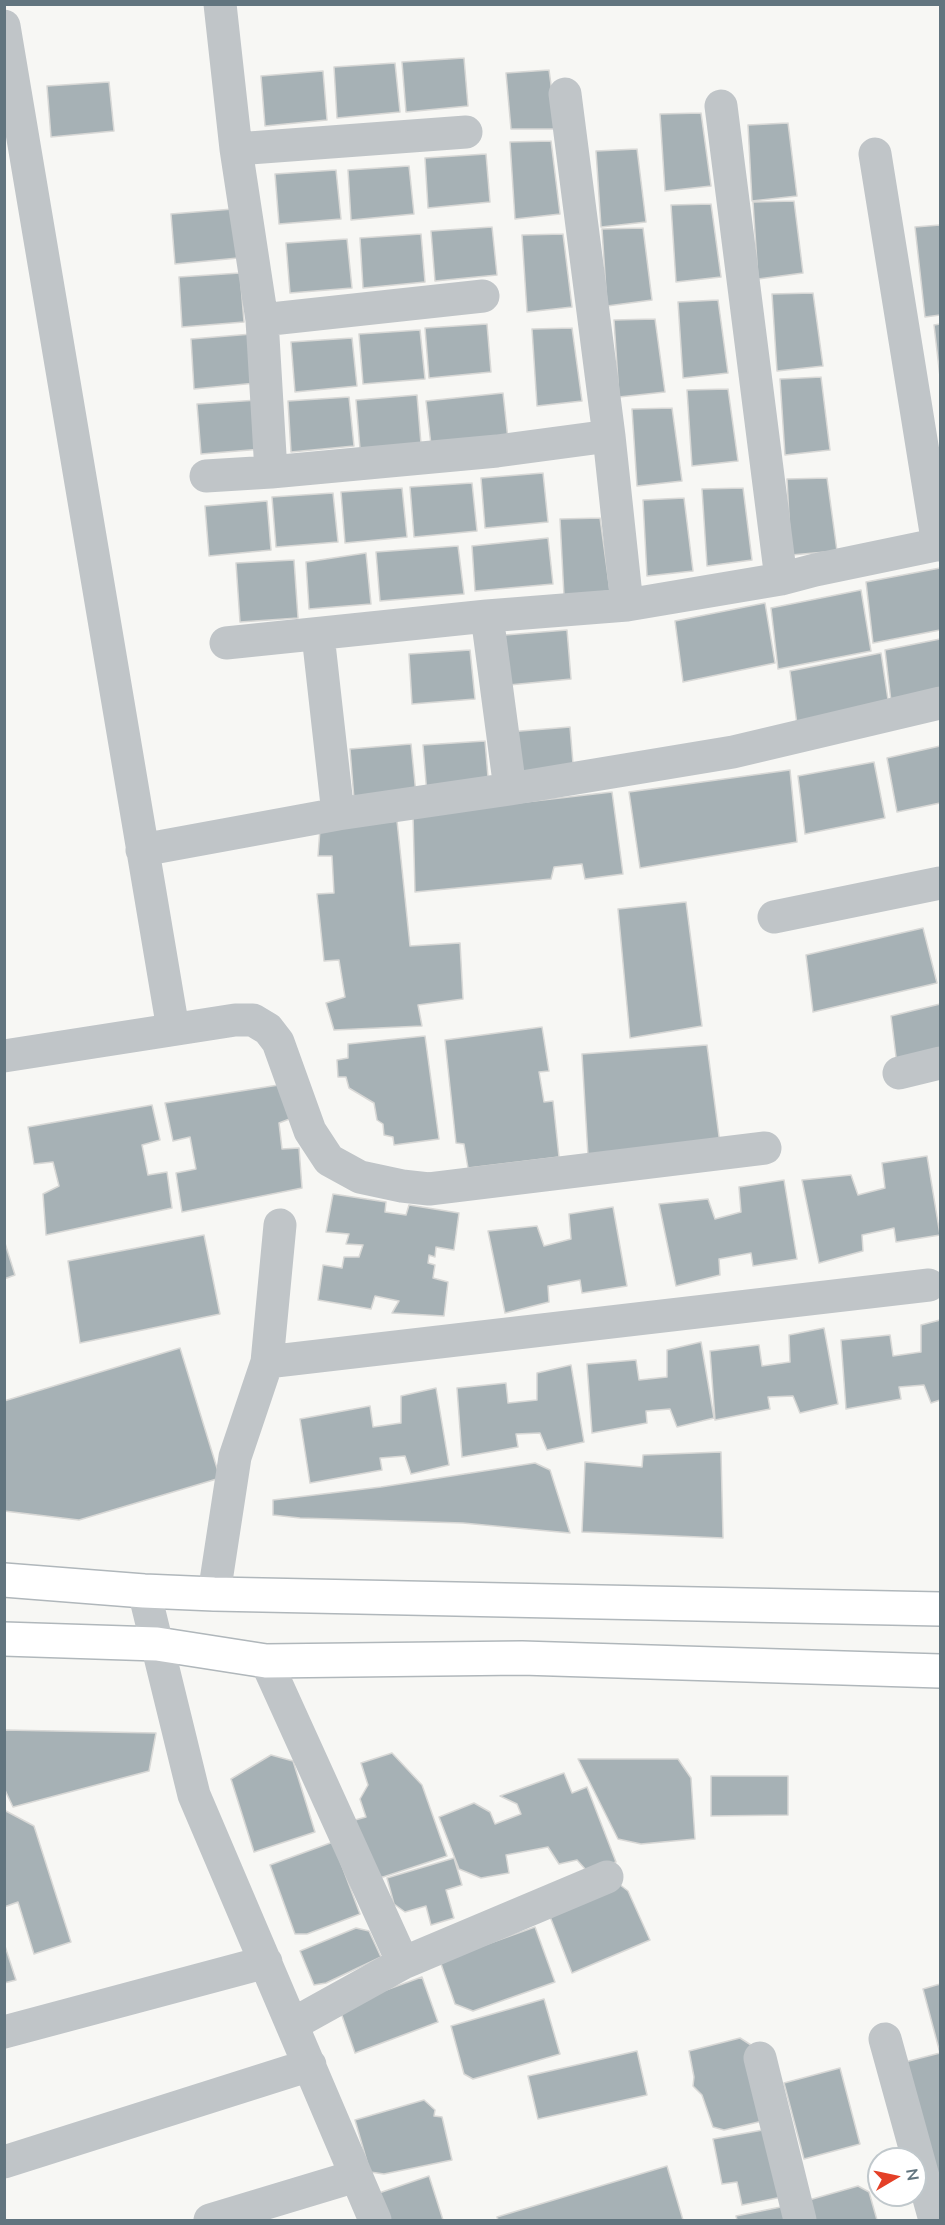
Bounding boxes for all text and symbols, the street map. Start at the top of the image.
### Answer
north arrow [867,2147,927,2207]
text: N [902,2167,924,2182]

